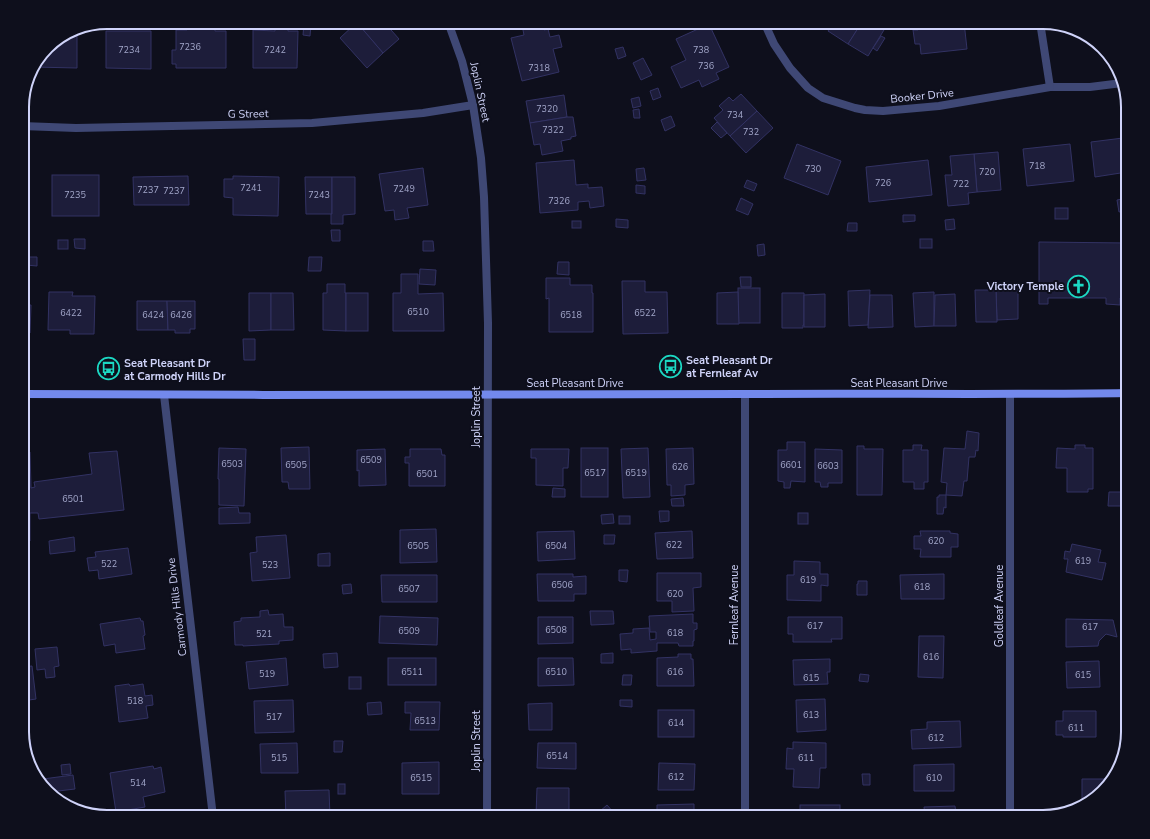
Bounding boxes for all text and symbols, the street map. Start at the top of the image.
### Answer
house number: 7236 [179,41,201,53]
house number: 7234 [118,44,140,56]
house number: 7242 [264,44,286,56]
house number: 738 [693,44,709,56]
street label: Joplin Street [466,60,494,124]
house number: 736 [698,60,714,72]
house number: 7318 [528,62,550,74]
street label: Booker Drive [890,85,955,107]
house number: 7320 [536,103,558,115]
street label: G Street [227,106,269,122]
house number: 734 [727,109,744,121]
house number: 7322 [542,124,564,136]
house number: 732 [743,126,759,138]
house number: 718 [1029,160,1045,172]
house number: 730 [805,163,821,175]
house number: 720 [979,166,995,178]
house number: 726 [875,177,891,189]
house number: 722 [953,178,969,190]
house number: 7241 [240,182,262,194]
house number: 7249 [393,183,415,195]
house number: 7237 [137,184,159,196]
house number: 7237 [163,185,185,197]
house number: 7235 [64,189,86,201]
house number: 7243 [308,189,330,201]
house number: 7326 [548,195,570,207]
church icon: Victory Temple [1066,273,1092,299]
place label: Victory Temple [986,279,1064,294]
house number: 6510 [407,306,429,318]
house number: 6422 [60,307,82,319]
house number: 6522 [634,307,656,319]
house number: 6424 [142,309,164,321]
house number: 6426 [170,309,192,321]
house number: 6518 [560,309,582,321]
bus stop icon: Seat Pleasant Dr at Fernleaf Av [657,353,683,379]
place label: Seat Pleasant Dr at Fernleaf Av [686,353,773,381]
bus stop icon: Seat Pleasant Dr at Carmody Hills Dr [96,356,122,382]
place label: Seat Pleasant Dr at Carmody Hills Dr [124,356,226,384]
street label: Seat Pleasant Drive [526,376,624,391]
street label: Seat Pleasant Drive [850,376,948,391]
street label: Joplin Street [469,386,484,449]
house number: 6509 [360,454,382,466]
house number: 6503 [221,458,243,470]
house number: 6505 [285,459,307,471]
house number: 6601 [780,459,802,471]
house number: 6603 [817,460,839,472]
house number: 626 [672,461,688,473]
house number: 6517 [584,467,606,479]
house number: 6519 [625,467,647,479]
house number: 6501 [416,468,438,480]
house number: 6501 [62,493,84,505]
house number: 620 [928,535,944,547]
house number: 622 [666,539,682,551]
house number: 6505 [407,540,429,552]
house number: 6504 [545,540,567,552]
house number: 619 [1075,555,1091,567]
street label: Carmody Hills Drive [164,557,190,657]
house number: 522 [101,558,117,570]
house number: 523 [262,559,278,571]
street label: Fernleaf Avenue [727,565,742,645]
street label: Goldleaf Avenue [992,565,1007,647]
house number: 619 [800,574,816,586]
house number: 6506 [551,579,573,591]
house number: 618 [914,581,930,593]
house number: 6507 [398,583,420,595]
house number: 620 [667,588,683,600]
house number: 617 [807,620,823,632]
house number: 617 [1082,621,1098,633]
house number: 6508 [545,624,567,636]
house number: 6509 [398,625,420,637]
house number: 618 [667,627,683,639]
house number: 521 [256,628,272,640]
house number: 616 [923,651,939,663]
house number: 6511 [401,666,423,678]
house number: 6510 [545,666,567,678]
house number: 616 [667,666,683,678]
house number: 519 [259,668,275,680]
house number: 615 [1075,669,1091,681]
house number: 615 [803,672,819,684]
house number: 518 [127,695,143,707]
house number: 613 [803,709,819,721]
street label: Joplin Street [469,710,484,773]
house number: 517 [266,711,282,723]
house number: 6513 [414,715,436,727]
house number: 614 [668,717,685,729]
house number: 611 [1068,722,1084,734]
house number: 612 [928,732,944,744]
house number: 6514 [546,750,568,762]
house number: 515 [271,752,287,764]
house number: 611 [798,752,814,764]
house number: 612 [668,771,684,783]
house number: 6515 [410,772,432,784]
house number: 610 [926,772,942,784]
house number: 514 [130,777,147,789]

